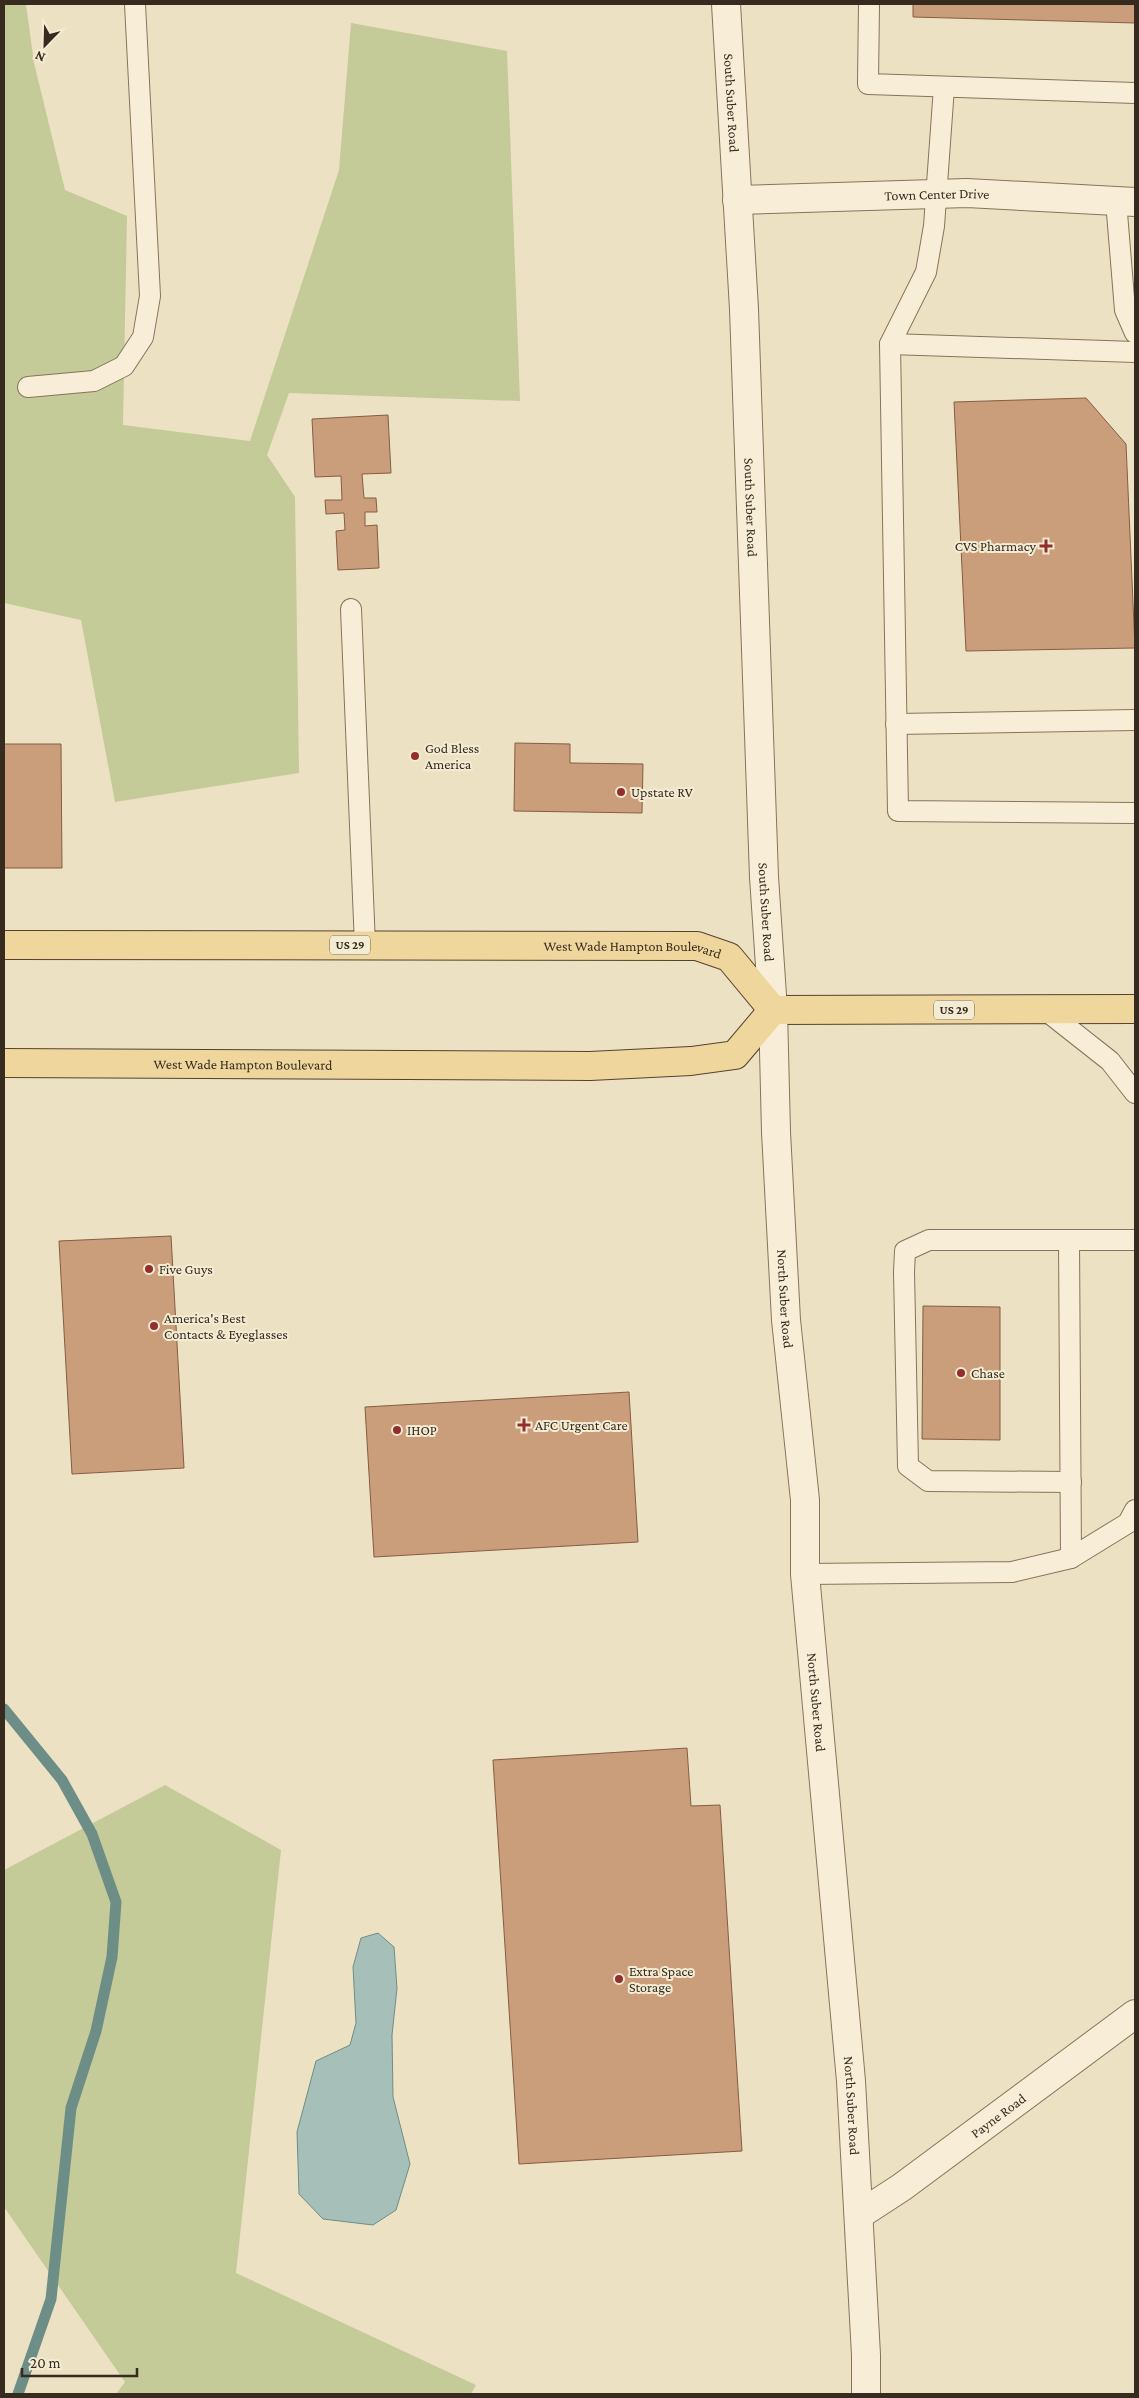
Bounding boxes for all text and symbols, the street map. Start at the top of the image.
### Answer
north arrow [20,20,70,70]
text: N [32,48,47,66]
street label: South Suber Road [721,53,743,153]
street label: Town Center Drive [884,185,990,204]
street label: South Suber Road [741,458,761,558]
place label: CVS Pharmacy [955,538,1037,554]
marker: CVS Pharmacy [1040,540,1052,552]
place label: God Bless America [425,740,479,772]
marker: God Bless America [409,750,421,762]
place label: Upstate RV [631,784,693,800]
marker: Upstate RV [615,786,627,798]
street label: South Suber Road [755,862,778,963]
road number: US 29 [330,936,370,954]
street label: West Wade Hampton Boulevard [544,938,724,962]
road number: US 29 [934,1000,974,1020]
street label: West Wade Hampton Boulevard [154,1056,333,1073]
street label: North Suber Road [774,1249,797,1350]
place label: Five Guys [159,1261,213,1277]
marker: Five Guys [143,1263,155,1275]
place label: America's Best Contacts & Eyeglasses [164,1310,288,1342]
marker: America's Best Contacts & Eyeglasses [148,1320,160,1332]
place label: Chase [971,1365,1005,1381]
marker: Chase [955,1367,967,1379]
place label: AFC Urgent Care [535,1417,628,1433]
marker: AFC Urgent Care [517,1418,531,1432]
place label: IHOP [407,1422,437,1438]
marker: IHOP [391,1424,403,1436]
street label: North Suber Road [804,1652,829,1753]
place label: Extra Space Storage [629,1963,694,1995]
marker: Extra Space Storage [613,1973,625,1985]
street label: North Suber Road [841,2055,863,2156]
street label: Payne Road [967,2090,1029,2141]
scale bar [22,2346,138,2378]
text: 20 m [30,2355,61,2371]

